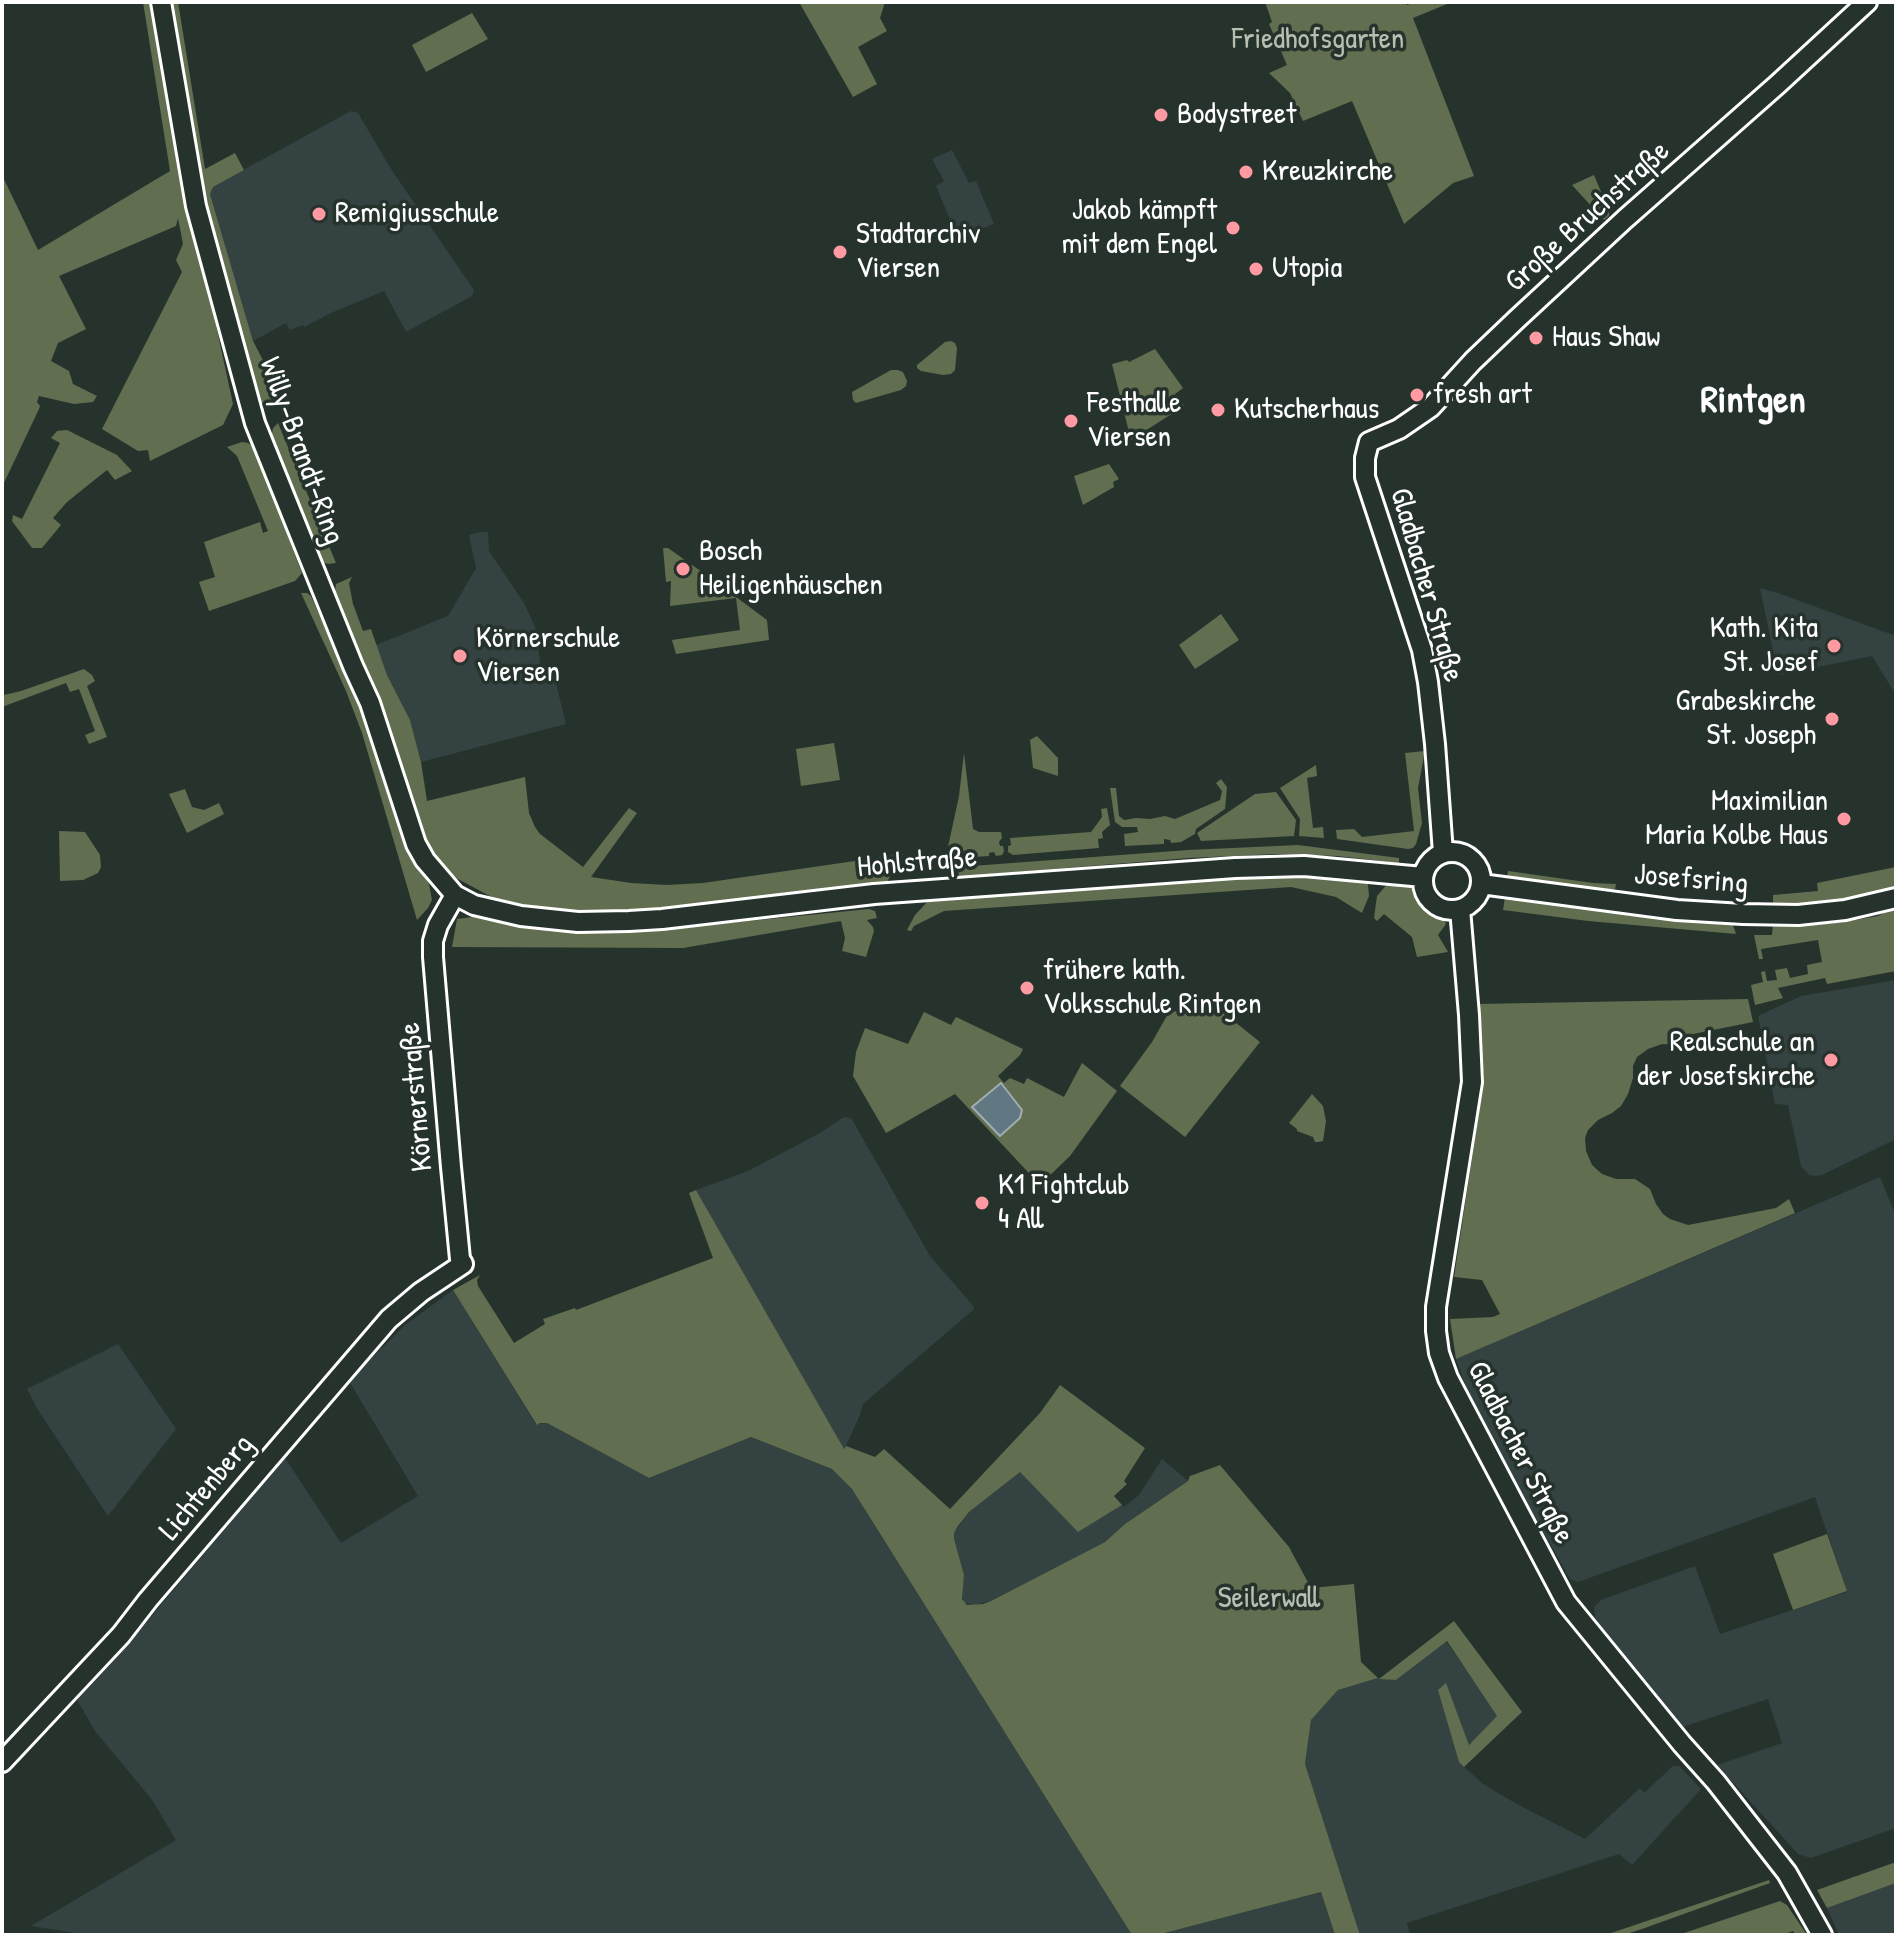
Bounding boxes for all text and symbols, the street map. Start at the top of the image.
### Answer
park label: Friedhofsgarten [1232,22,1404,58]
place label: Bodystreet [1177,97,1296,133]
marker: Bodystreet [1152,106,1170,124]
street label: Große Bruchstraße [1498,134,1678,300]
place label: Kreuzkirche [1262,154,1393,190]
marker: Kreuzkirche [1237,163,1255,181]
place label: Jakob kämpft mit dem Engel [1062,193,1217,264]
place label: Remigiusschule [335,196,499,232]
marker: Remigiusschule [310,205,328,223]
place label: Stadtarchiv Viersen [856,217,980,288]
marker: Jakob kämpft mit dem Engel [1224,219,1242,237]
marker: Stadtarchiv Viersen [831,243,849,261]
place label: Utopia [1272,251,1342,287]
marker: Utopia [1247,260,1265,278]
place label: Haus Shaw [1552,320,1660,356]
marker: Haus Shaw [1527,329,1545,347]
street label: Willy-Brandt-Ring [250,353,352,549]
place label: fresh art [1433,377,1532,413]
district label: Rintgen [1700,379,1806,425]
place label: Festhalle Viersen [1087,386,1181,456]
marker: fresh art [1408,386,1426,404]
place label: Kutscherhaus [1234,392,1379,428]
marker: Kutscherhaus [1209,401,1227,419]
marker: Festhalle Viersen [1062,412,1080,430]
street label: Gladbacher Straße [1381,484,1471,686]
place label: Bosch Heiligenhäuschen [699,534,883,604]
marker: Bosch Heiligenhäuschen [674,560,692,578]
place label: Kath. Kita St. Josef [1710,611,1818,682]
place label: Körnerschule Viersen [476,621,620,692]
marker: Kath. Kita St. Josef [1825,637,1843,655]
marker: Körnerschule Viersen [451,647,469,665]
place label: Grabeskirche St. Joseph [1676,684,1816,754]
marker: Grabeskirche St. Joseph [1823,710,1841,728]
place label: Maximilian Maria Kolbe Haus [1645,784,1828,854]
marker: Maximilian Maria Kolbe Haus [1835,810,1853,828]
street label: Hohlstraße [856,840,978,886]
street label: Josefsring [1633,857,1749,903]
place label: frühere kath. Volksschule Rintgen [1043,953,1262,1024]
marker: frühere kath. Volksschule Rintgen [1018,979,1036,997]
street label: Körnerstraße [393,1021,441,1173]
place label: Realschule an der Josefskirche [1637,1025,1815,1096]
marker: Realschule an der Josefskirche [1822,1051,1840,1069]
place label: K1 Fightclub 4 All [998,1168,1130,1238]
marker: K1 Fightclub 4 All [973,1194,991,1212]
street label: Gladbacher Straße [1459,1356,1581,1550]
street label: Lichtenberg [152,1428,262,1548]
park label: Seilerwall [1218,1581,1320,1617]

